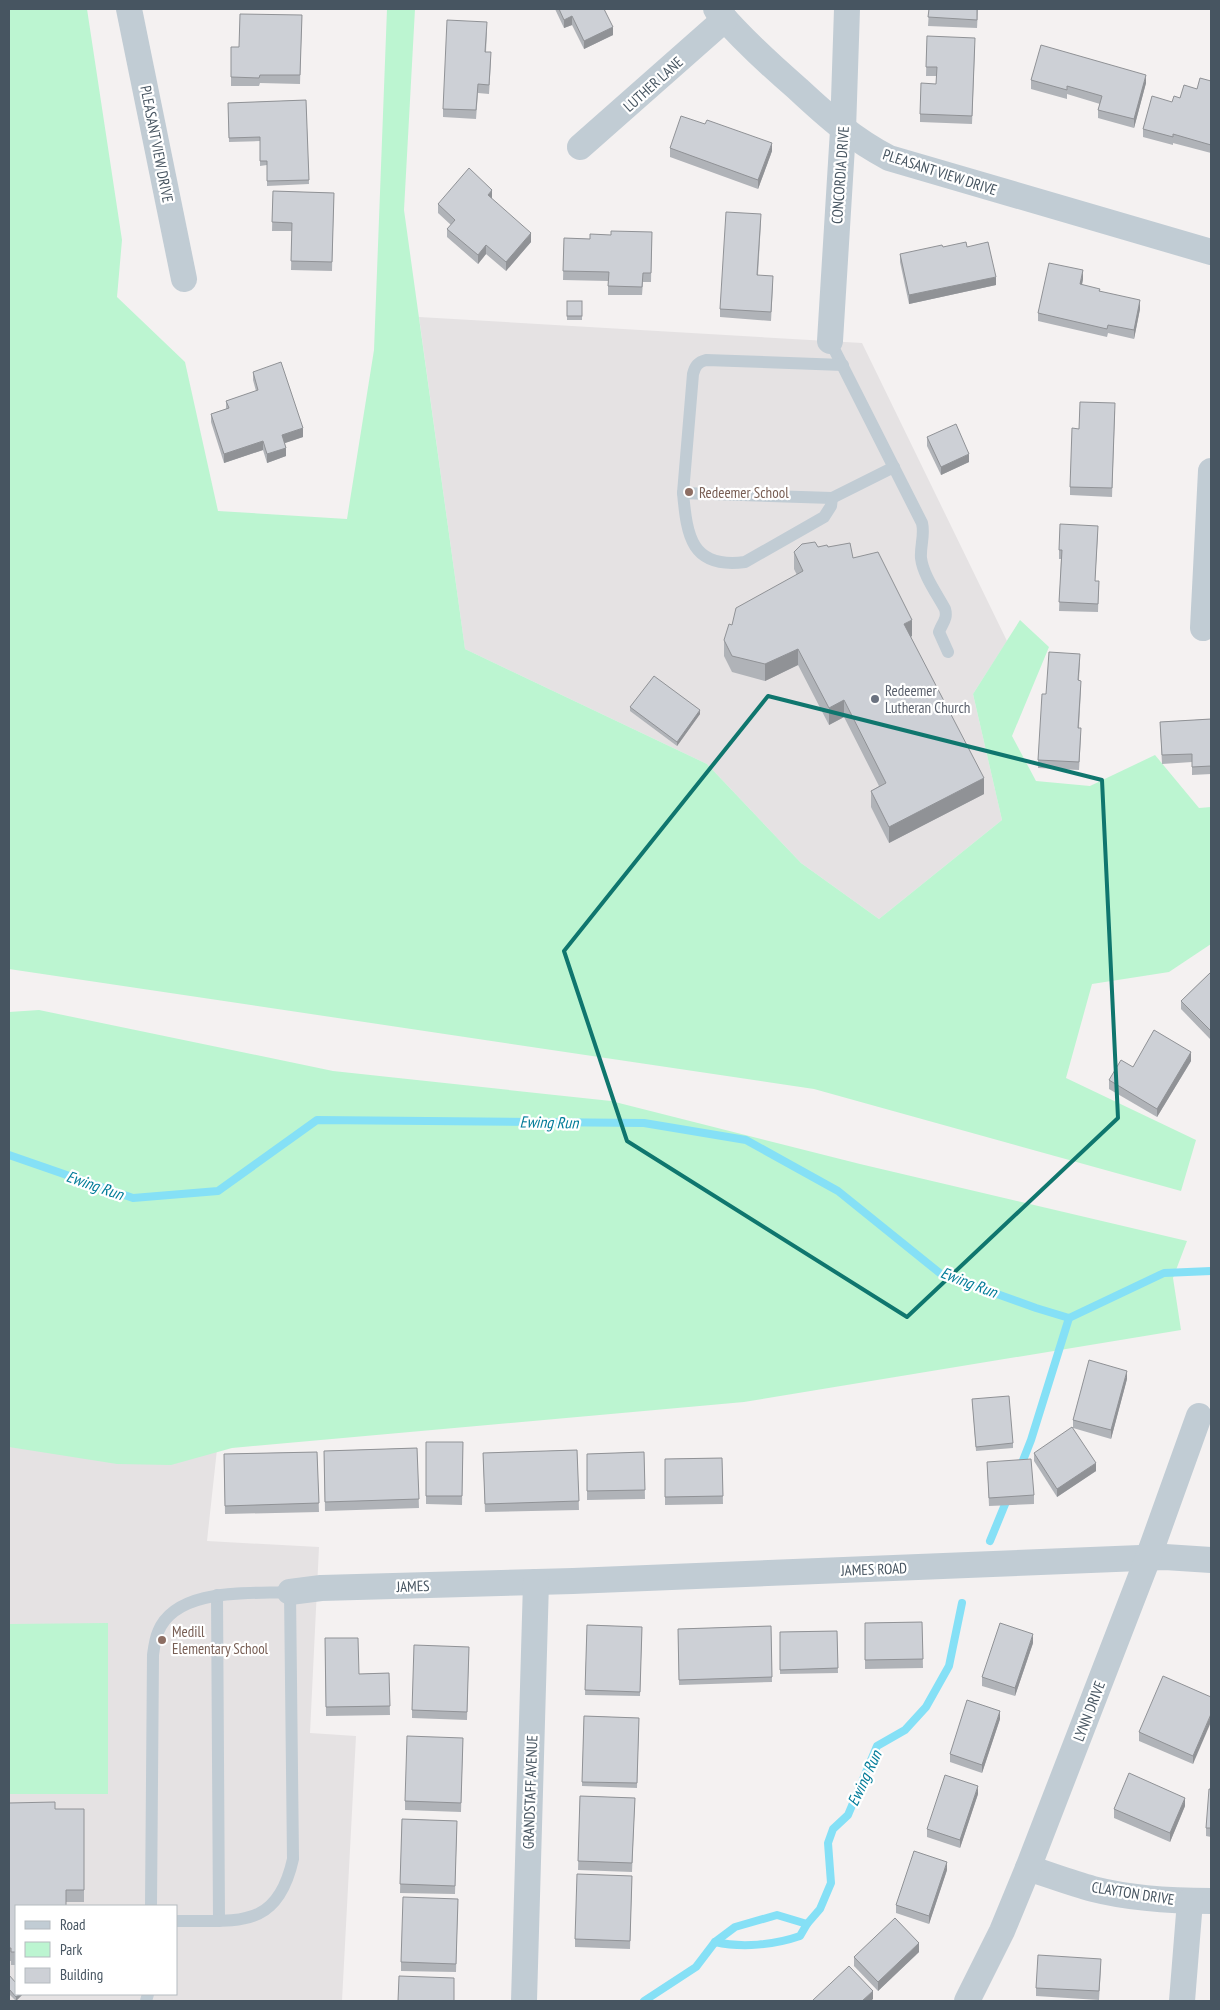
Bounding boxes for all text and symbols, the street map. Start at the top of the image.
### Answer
street label: LUTHER LANE [619,52,687,116]
street label: PLEASANT VIEW DRIVE [136,84,178,204]
street label: CONCORDIA DRIVE [827,125,853,225]
street label: PLEASANT VIEW DRIVE [881,145,999,199]
place label: Redeemer School [699,483,789,502]
marker: Redeemer School [683,486,695,498]
place label: Redeemer Lutheran Church [885,681,970,717]
marker: Redeemer Lutheran Church [869,693,881,705]
water label: Ewing Run [519,1111,580,1133]
water label: Ewing Run [64,1166,127,1204]
water label: Ewing Run [938,1262,1001,1302]
street label: JAMES ROAD [840,1558,907,1580]
street label: JAMES [395,1576,430,1596]
place label: Medill Elementary School [172,1622,269,1658]
marker: Medill Elementary School [156,1634,168,1646]
street label: LYNN DRIVE [1069,1678,1109,1744]
street label: GRANDSTAFF AVENUE [519,1735,541,1849]
water label: Ewing Run [843,1746,886,1809]
street label: CLAYTON DRIVE [1090,1877,1176,1909]
legend [15,1905,178,1995]
text: Road [60,1915,86,1934]
text: Park [60,1940,82,1959]
text: Building [60,1965,103,1984]

